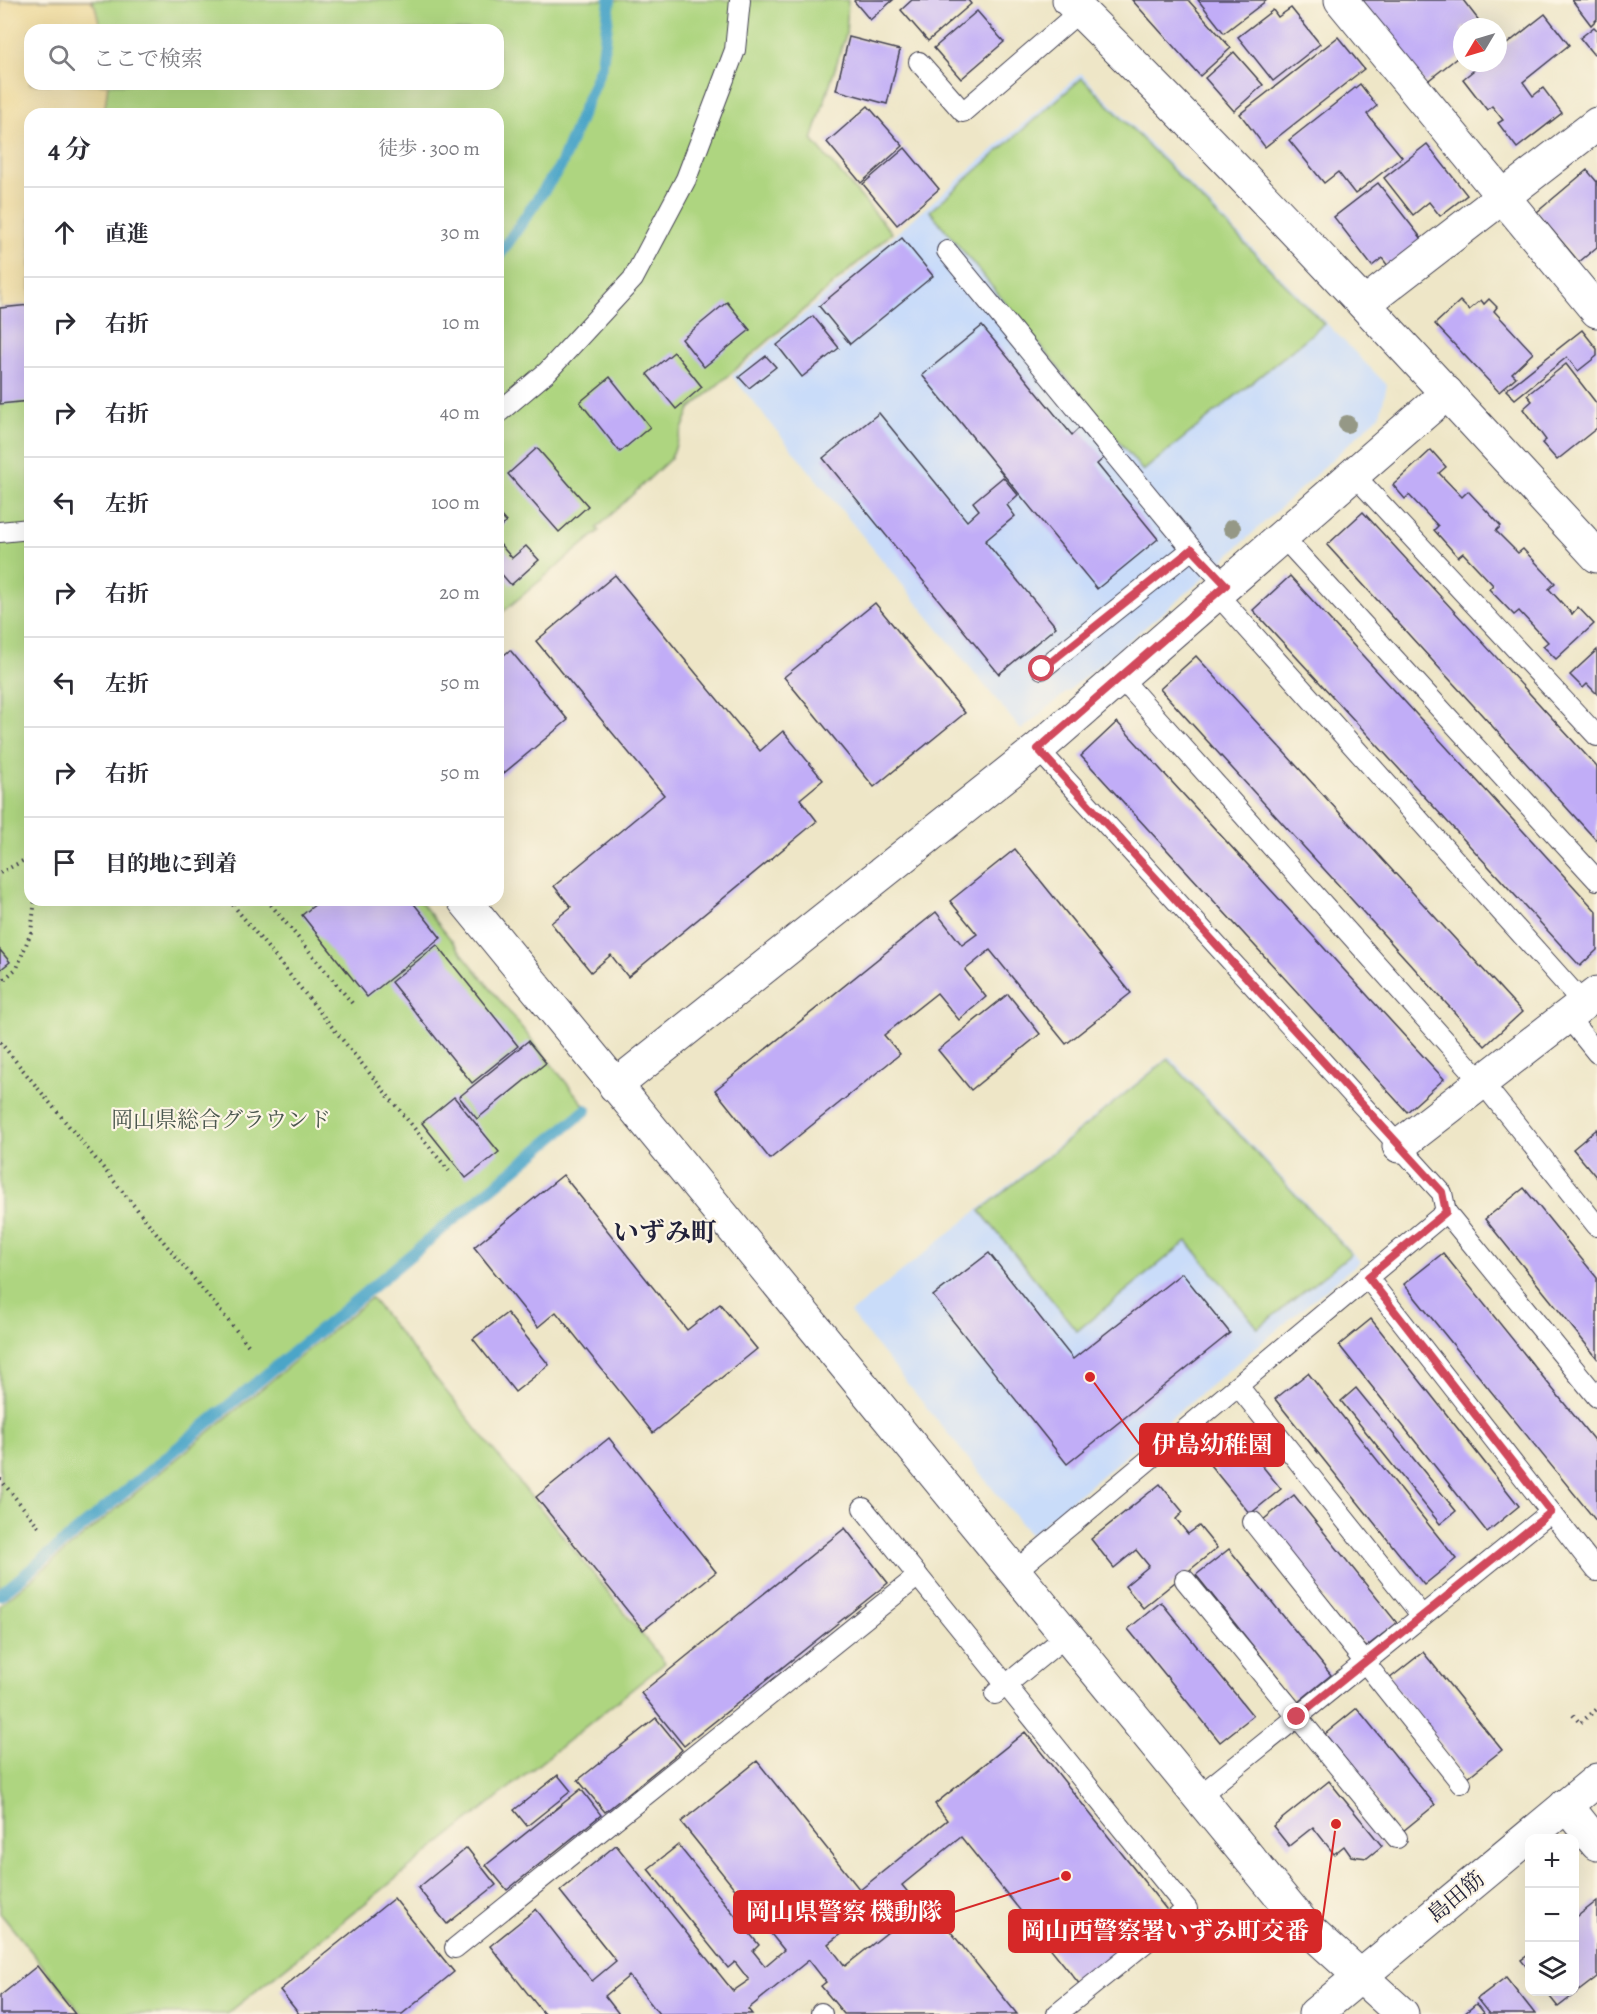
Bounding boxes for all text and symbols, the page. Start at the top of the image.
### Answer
north arrow [1453,18,1507,72]
search box [24,24,504,90]
icon: search [45,41,78,74]
text: ここで検索 [93,44,203,74]
text: 4 分 [48,132,91,167]
text: 徒歩 · 300 m [378,135,480,162]
icon: ahead [48,216,81,249]
text: 直進 [105,219,149,249]
text: 30 m [440,219,480,246]
icon: right [48,306,81,339]
text: 右折 [105,309,149,339]
text: 10 m [442,309,480,336]
icon: right [48,396,81,429]
text: 右折 [105,399,149,429]
text: 40 m [440,399,480,426]
icon: left [48,486,81,519]
text: 左折 [105,489,149,519]
text: 100 m [431,489,480,516]
icon: right [48,576,81,609]
text: 右折 [105,579,149,609]
text: 20 m [439,579,480,606]
route start [1028,655,1054,681]
icon: left [48,666,81,699]
text: 左折 [105,669,149,699]
text: 50 m [440,669,480,696]
icon: right [48,756,81,789]
text: 右折 [105,759,149,789]
text: 50 m [440,759,480,786]
icon: arrive [48,846,81,879]
text: 目的地に到着 [105,849,237,879]
park label: 岡山県総合グラウンド [111,1105,331,1135]
district label: いずみ町 [613,1215,717,1250]
callout: 伊島幼稚園 [1140,1424,1284,1466]
text: 伊島幼稚園 [1152,1429,1272,1461]
route end [1283,1703,1309,1729]
map controls [1525,1834,1579,1996]
button: + [1525,1834,1579,1888]
street label: 島田筋 [1421,1864,1491,1930]
button: − [1525,1888,1579,1942]
callout: 岡山県警察 機動隊 [734,1891,954,1933]
text: 岡山県警察 機動隊 [746,1896,942,1928]
callout: 岡山西警察署いずみ町交番 [1009,1910,1321,1952]
text: 岡山西警察署いずみ町交番 [1021,1915,1309,1947]
button: layers [1525,1942,1579,1996]

